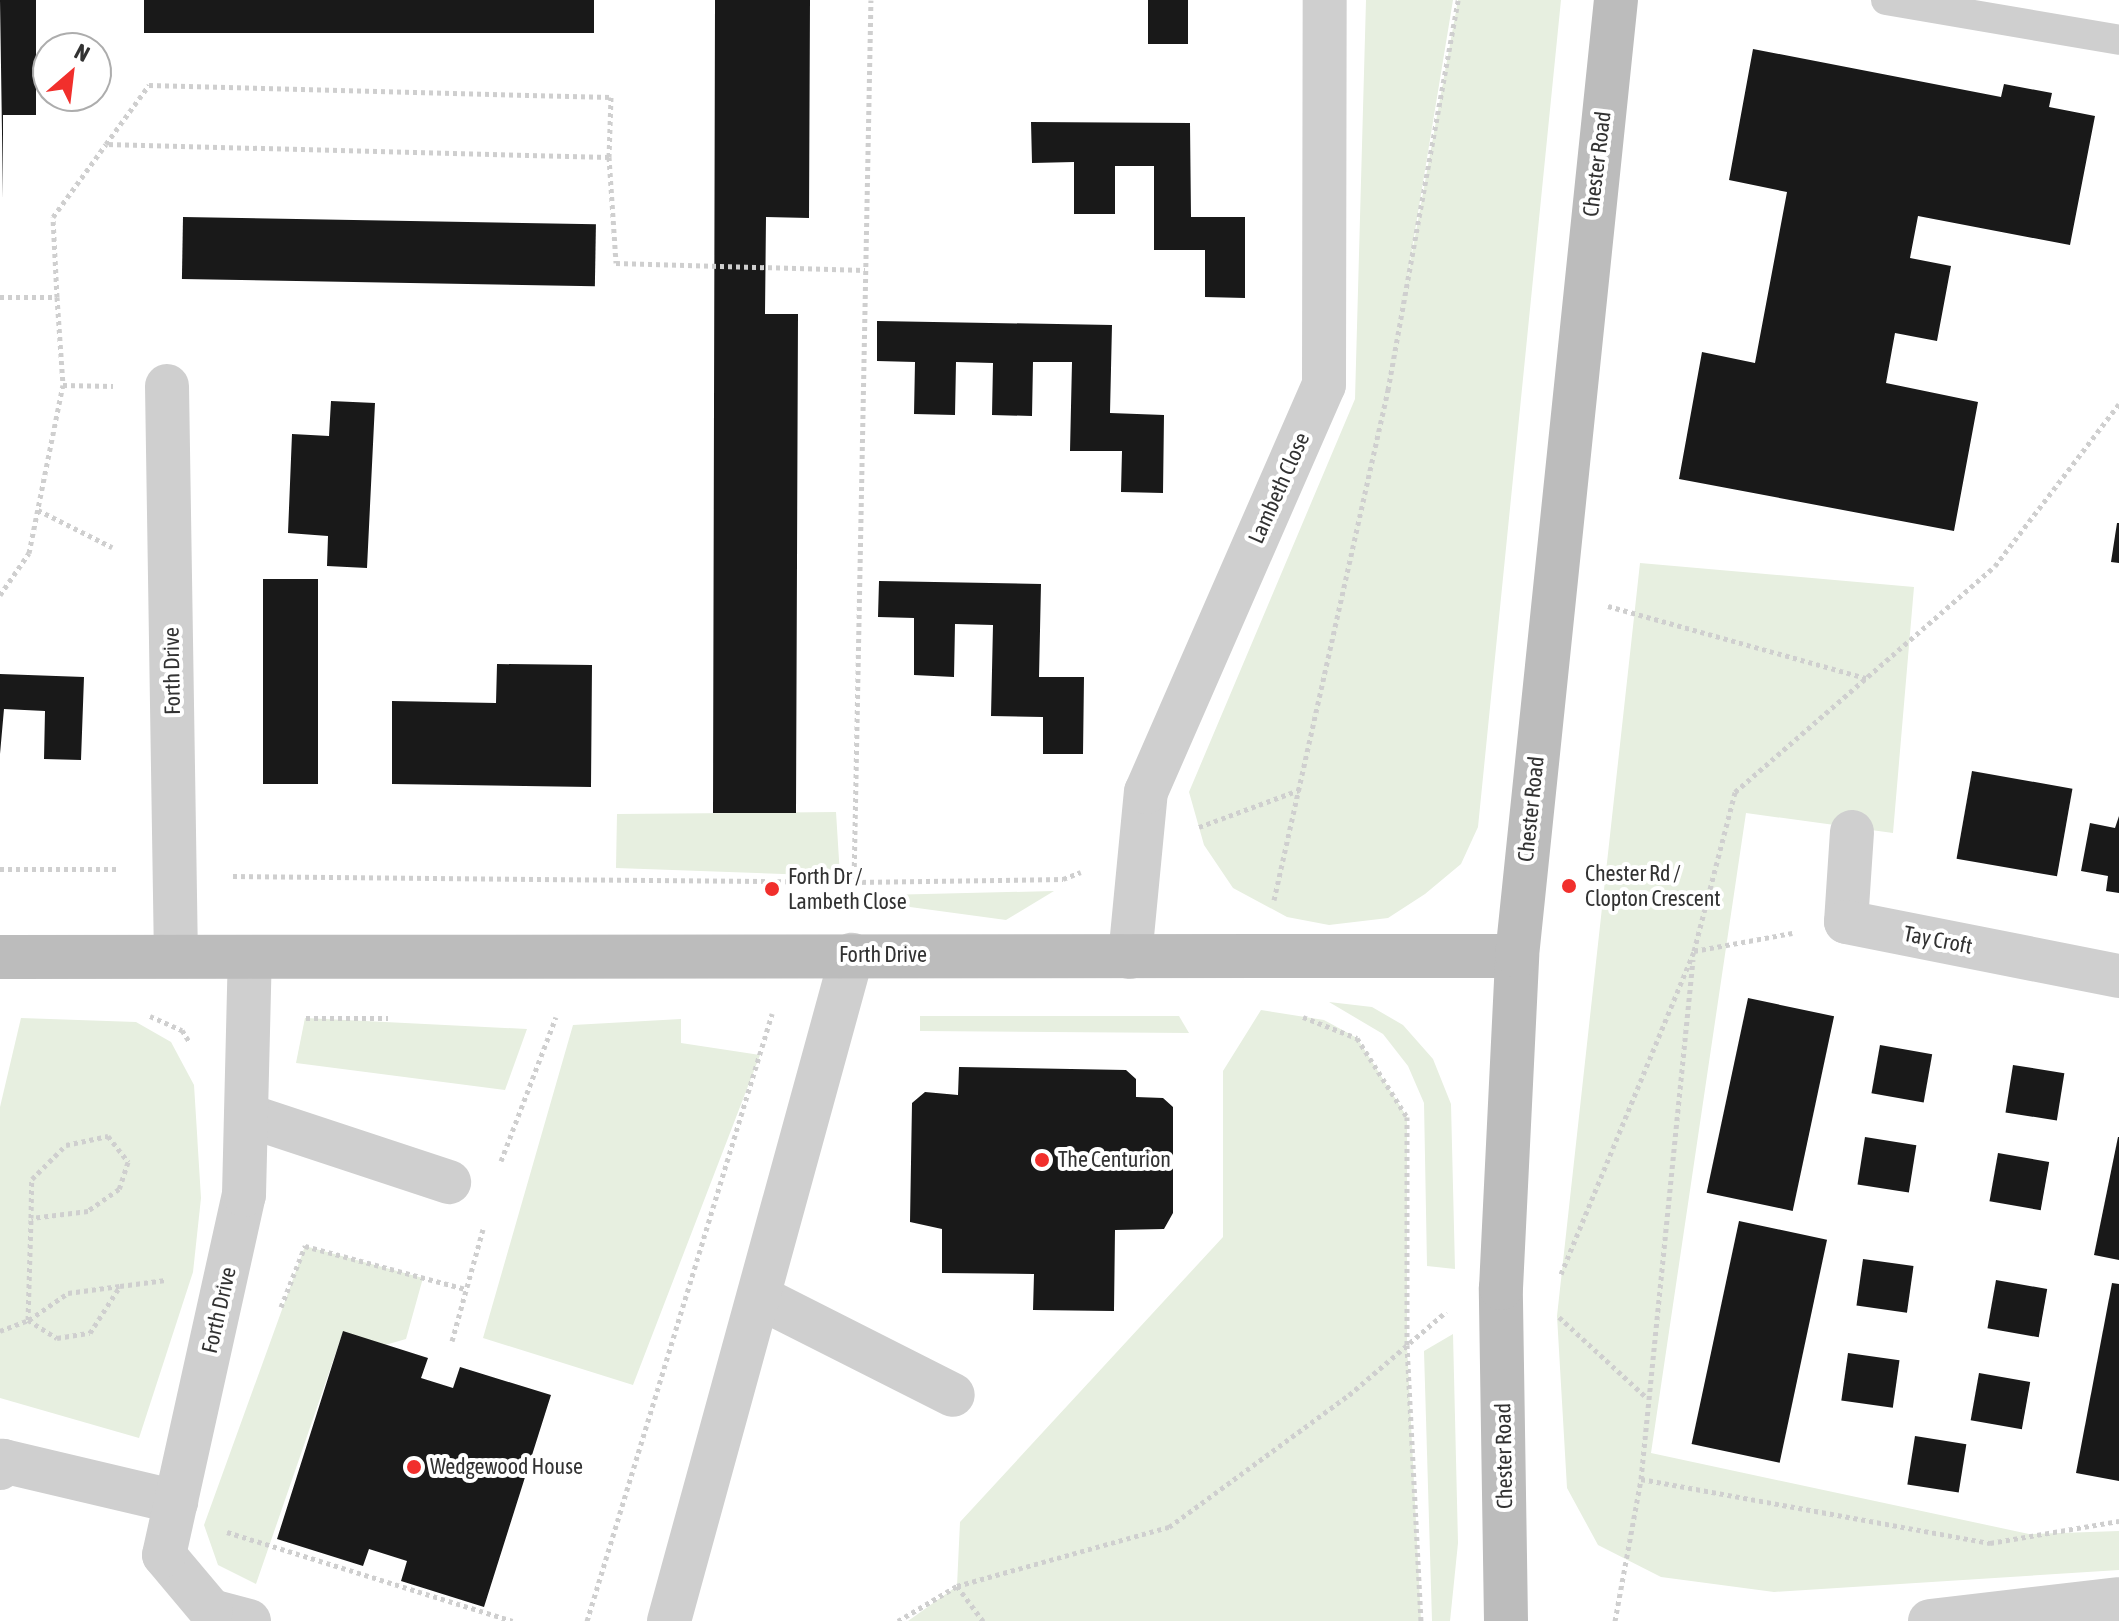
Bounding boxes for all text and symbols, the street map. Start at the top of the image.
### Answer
north arrow [32,32,112,112]
text: N [70,38,94,67]
street label: Chester Road [1577,110,1617,218]
street label: Lambeth Close [1243,428,1315,548]
street label: Forth Drive [158,627,186,715]
street label: Chester Road [1512,755,1550,863]
place label: Chester Rd / Clopton Crescent [1585,860,1721,912]
place label: Forth Dr / Lambeth Close [788,863,907,914]
marker: Chester Rd / Clopton Crescent [1560,877,1578,895]
marker: Forth Dr / Lambeth Close [763,880,781,898]
street label: Tay Croft [1901,920,1975,960]
street label: Forth Drive [839,942,927,968]
place label: The Centurion [1058,1147,1171,1173]
marker: The Centurion [1033,1151,1051,1169]
street label: Forth Drive [196,1264,242,1356]
street label: Chester Road [1490,1403,1518,1509]
place label: Wedgewood House [430,1454,583,1480]
marker: Wedgewood House [405,1458,423,1476]

